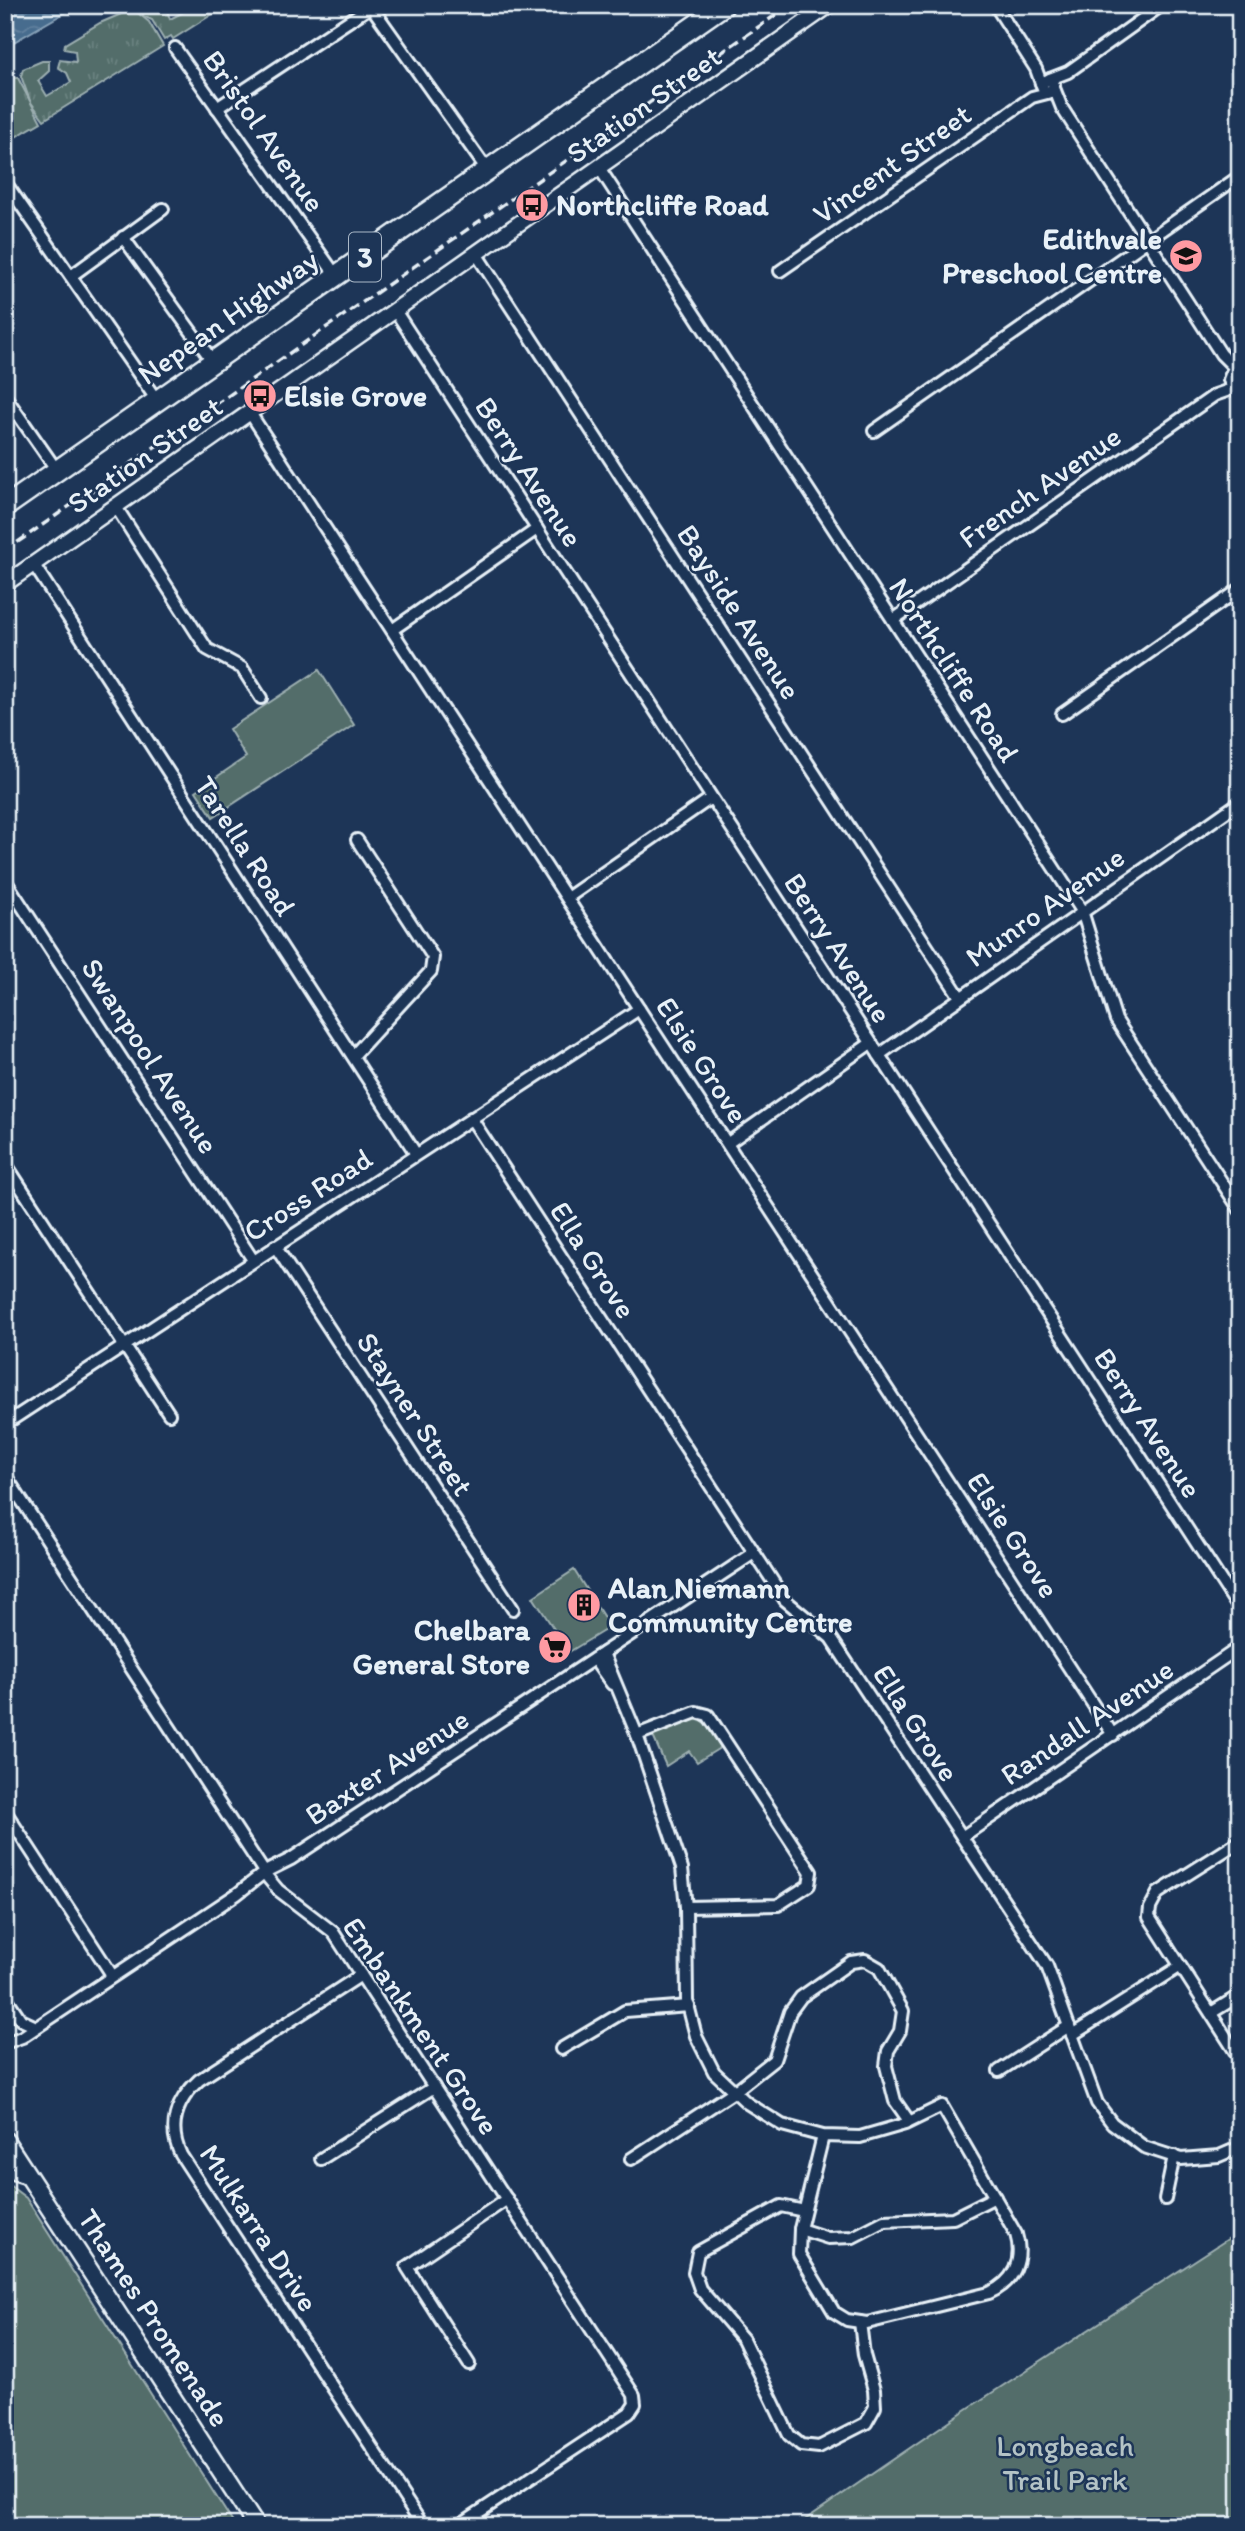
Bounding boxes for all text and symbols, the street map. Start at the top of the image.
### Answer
street label: Station Street [559,38,728,172]
street label: Bristol Avenue [195,42,334,219]
street label: Vincent Street [805,95,978,232]
bus stop icon: Northcliffe Road [513,186,551,224]
place label: Northcliffe Road [556,186,769,223]
place label: Edithvale Preschool Centre [942,220,1162,291]
road number: 3 [349,232,381,282]
school or university icon: Edithvale Preschool Centre [1167,237,1205,275]
street label: Nepean Highway [130,241,325,393]
bus stop icon: Elsie Grove [241,377,279,415]
place label: Elsie Grove [284,377,427,414]
street label: Station Street [60,388,229,522]
street label: Berry Avenue [467,390,592,554]
street label: French Avenue [951,417,1128,556]
street label: Bayside Avenue [669,517,810,706]
street label: Northcliffe Road [881,570,1028,769]
street label: Tarella Road [186,769,305,923]
street label: Munro Avenue [958,838,1131,975]
street label: Berry Avenue [776,866,901,1030]
street label: Swanpool Avenue [73,951,227,1160]
street label: Elsie Grove [648,990,757,1130]
street label: Cross Road [236,1139,379,1250]
street label: Ella Grove [542,1194,645,1325]
street label: Stayner Street [349,1325,482,1503]
street label: Berry Avenue [1086,1341,1211,1505]
street label: Elsie Grove [959,1465,1068,1605]
place label: Alan Niemann Community Centre [607,1569,853,1640]
building icon: Alan Niemann Community Centre [565,1586,603,1624]
place label: Chelbara General Store [353,1611,530,1682]
supermarket icon: Chelbara General Store [536,1628,574,1666]
street label: Randall Avenue [993,1650,1180,1793]
street label: Ella Grove [865,1657,968,1788]
street label: Baxter Avenue [298,1700,476,1833]
street label: Embankment Grove [335,1910,508,2142]
street label: Mulkarra Drive [192,2137,327,2318]
street label: Thames Promenade [70,2202,239,2434]
park label: Longbeach Trail Park [996,2427,1134,2498]

